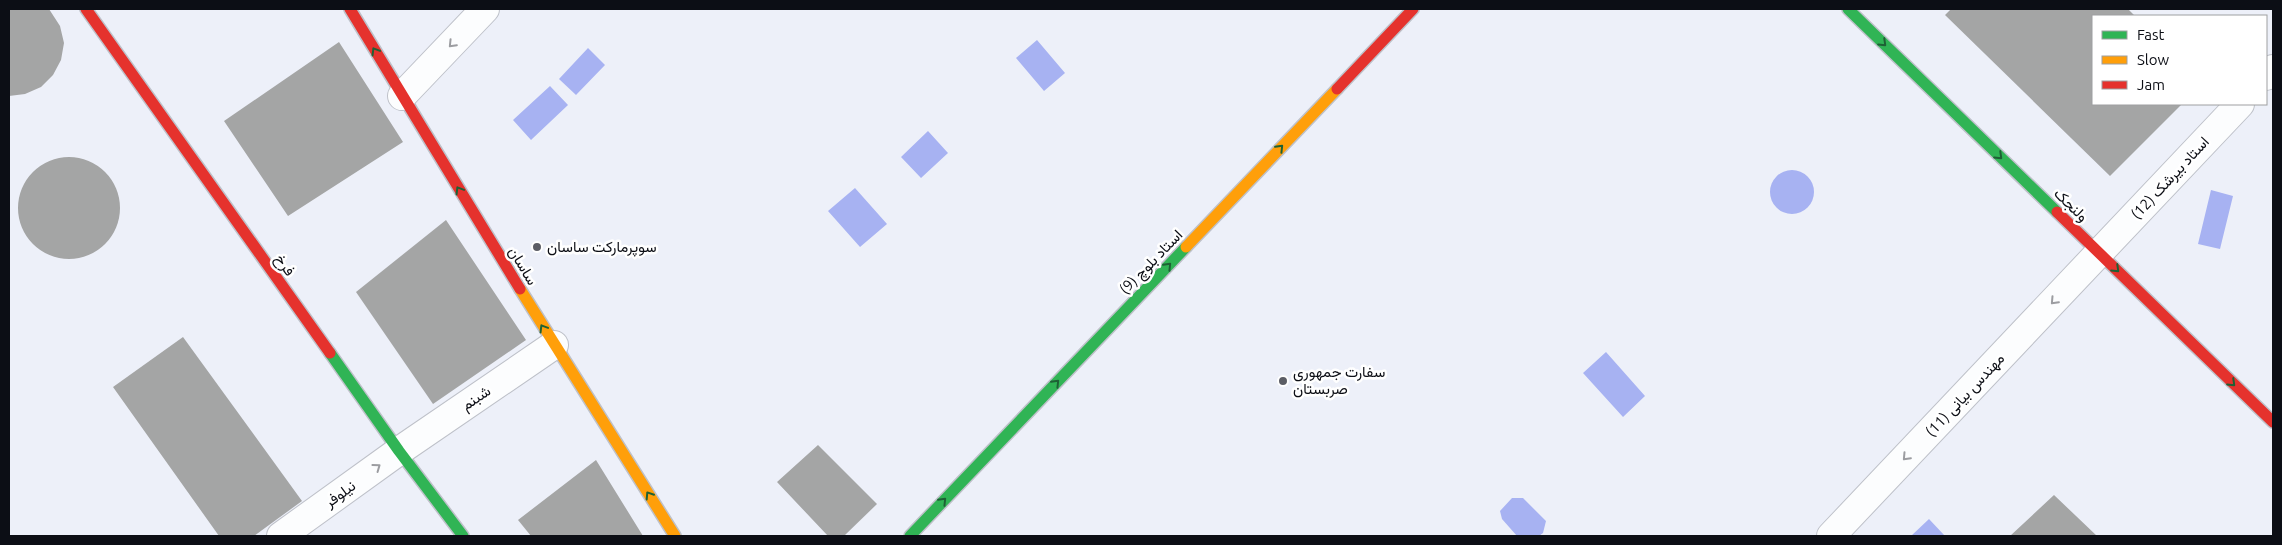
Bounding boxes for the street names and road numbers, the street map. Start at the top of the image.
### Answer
street label: استاد بیرشک (12) [2127,133,2213,223]
street label: ولنجک [2050,184,2092,226]
street label: استاد بلوچ (9) [1116,226,1188,299]
street label: ساسان [505,244,542,289]
street label: فرخ [269,251,299,281]
street label: مهندس بیانی (11) [1922,350,2009,441]
street label: شبنم [458,382,495,415]
street label: نیلوفر [320,477,359,512]

